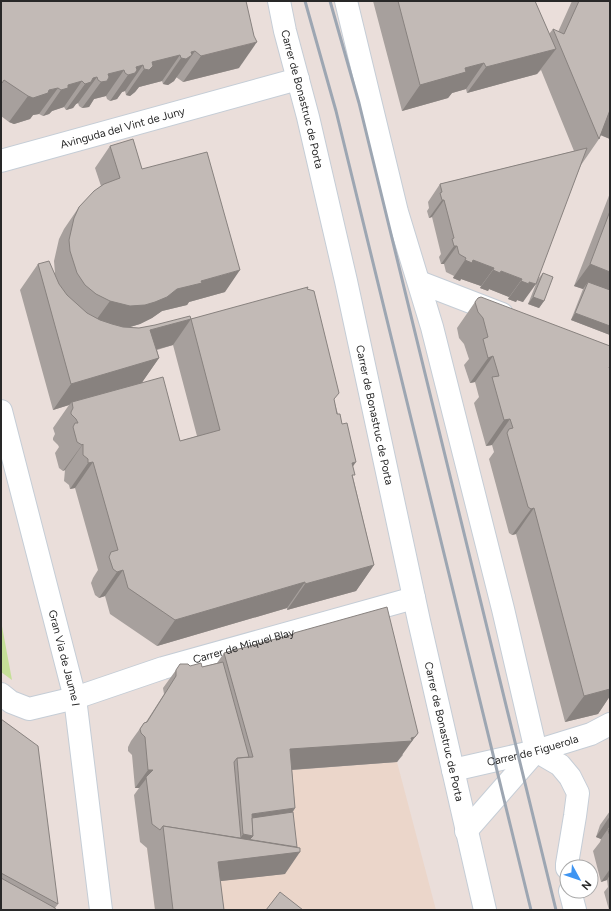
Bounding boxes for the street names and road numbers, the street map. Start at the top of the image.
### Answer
street label: Carrer de Bonastruc de Porta [278,29,326,170]
street label: Avinguda del Vint de Juny [59,104,187,151]
street label: Carrer de Bonastruc de Porta [353,344,396,486]
street label: Gran Via de Jaume I [46,609,82,707]
street label: Carrer de Miquel Blay [192,626,296,666]
street label: Carrer de Bonastruc de Porta [422,661,466,803]
street label: Carrer de Figuerola [486,732,580,769]

